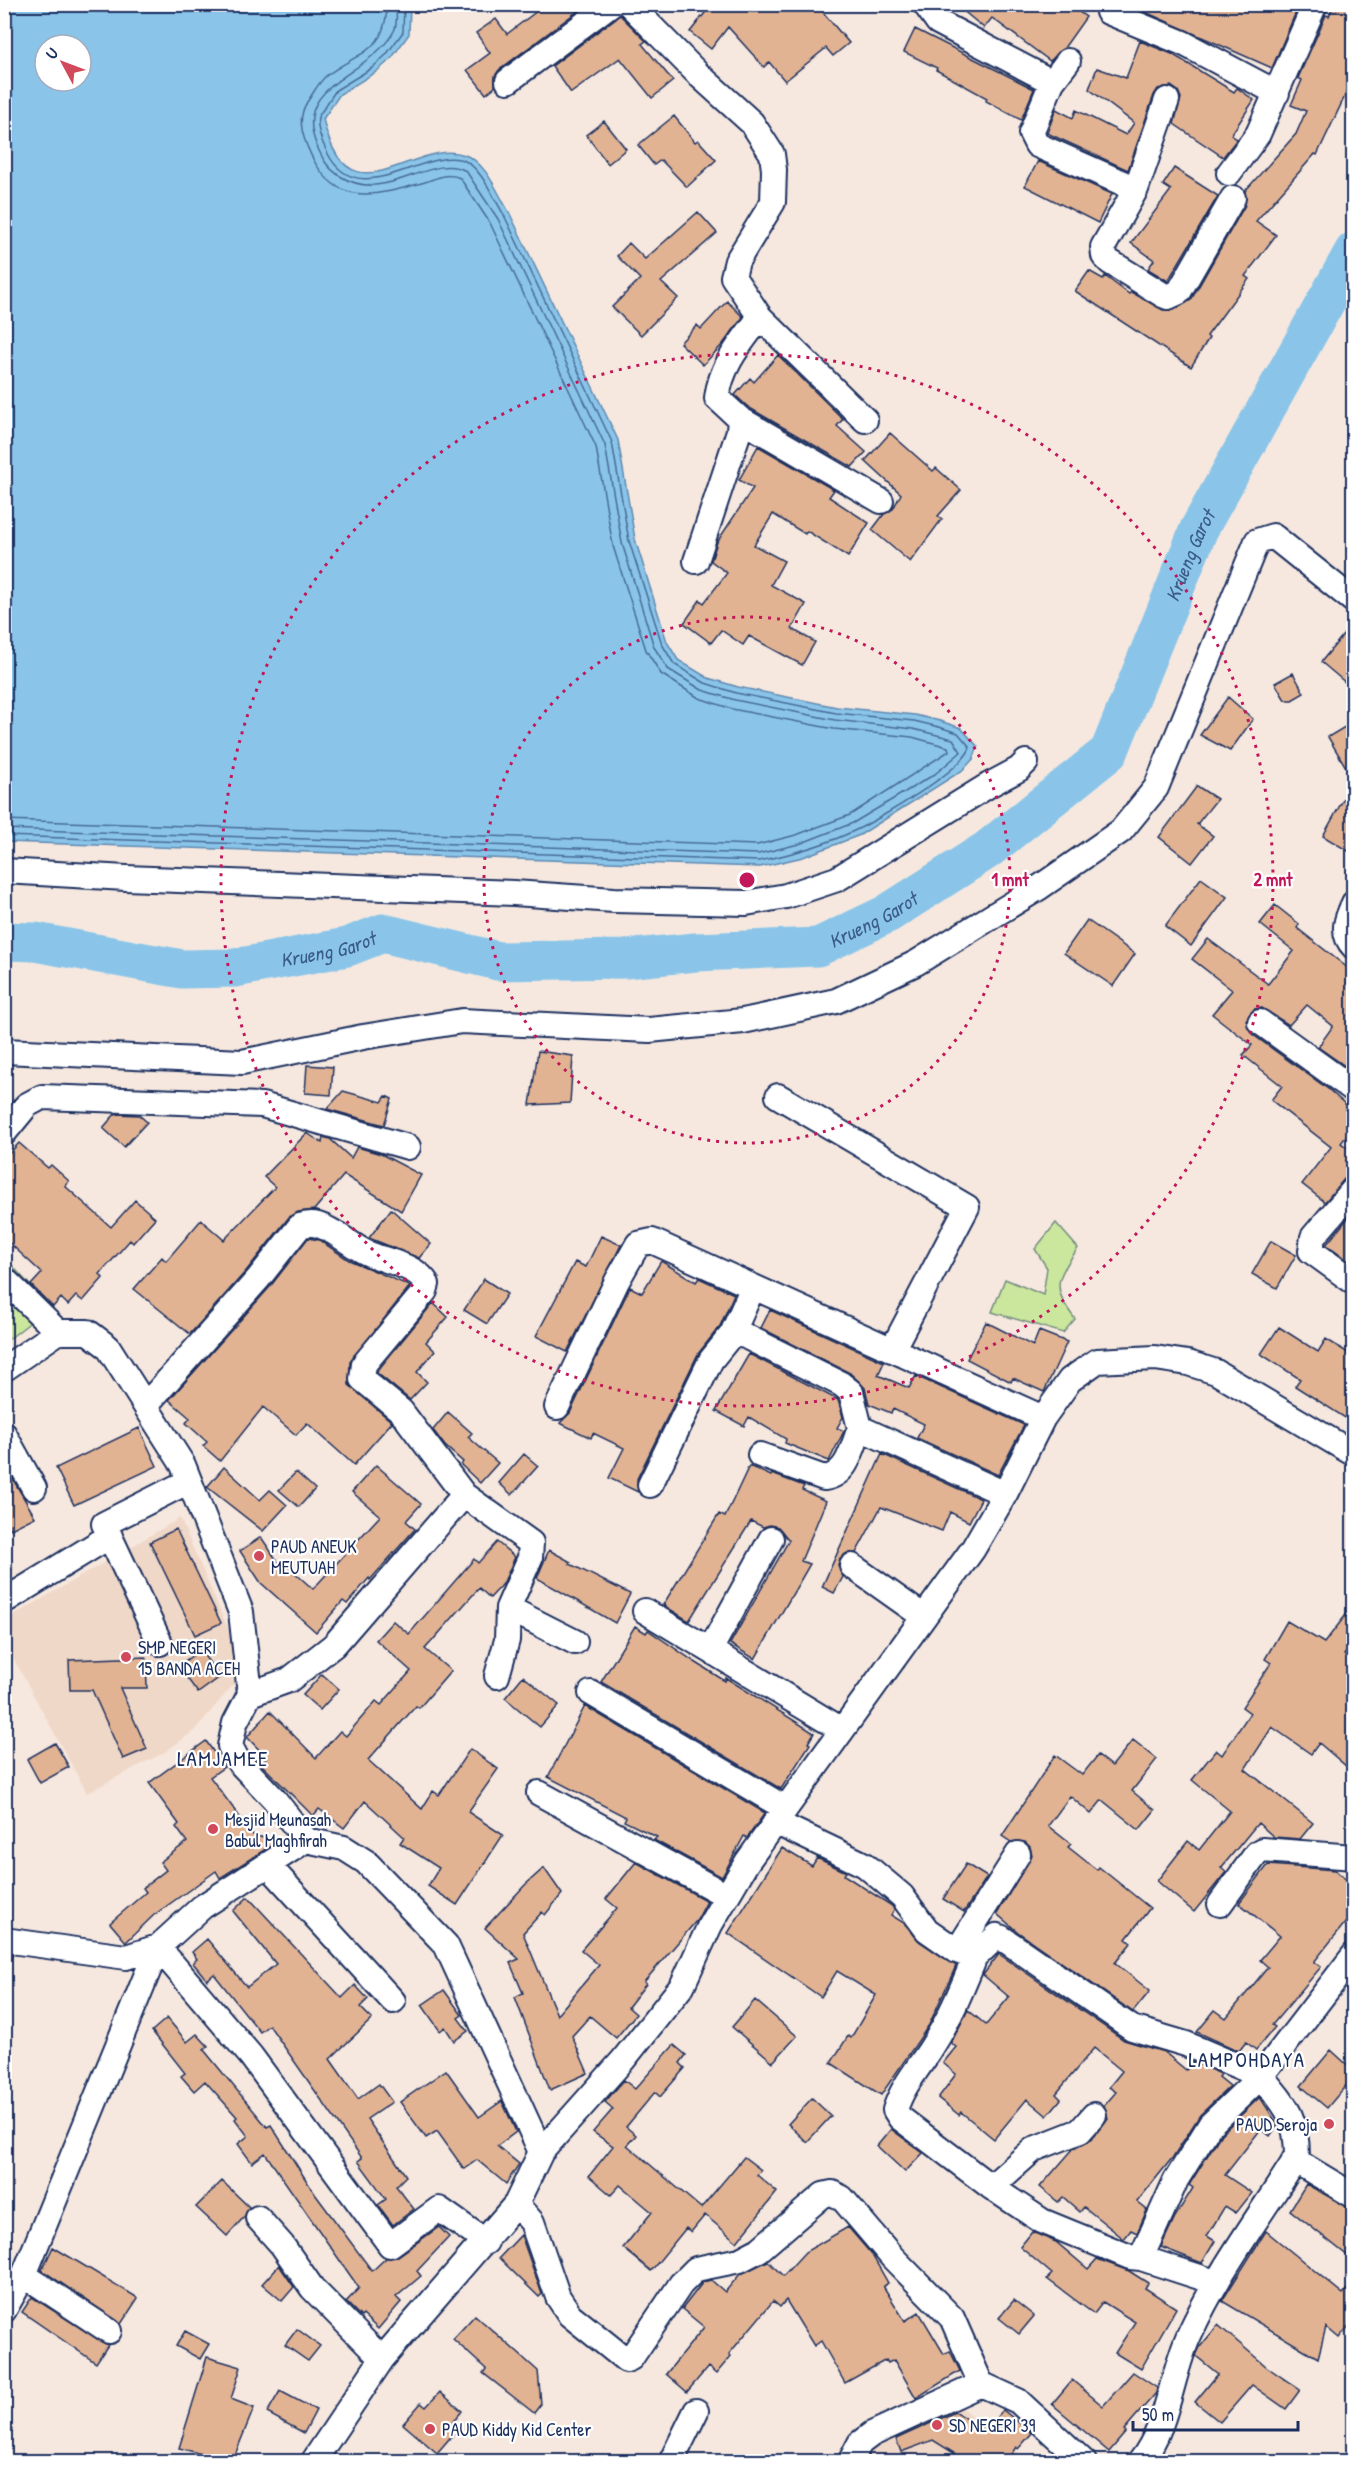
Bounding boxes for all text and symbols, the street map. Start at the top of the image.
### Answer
north arrow [33,33,93,93]
text: U [40,42,63,64]
water label: Krueng Garot [1158,502,1222,605]
text: 1 mnt [991,867,1029,892]
text: 2 mnt [1253,867,1293,892]
centre of rings [737,870,757,890]
water label: Krueng Garot [824,883,925,954]
water label: Krueng Garot [278,923,382,973]
place label: PAUD ANEUK MEUTUAH [271,1534,357,1580]
marker: PAUD ANEUK MEUTUAH [252,1549,266,1563]
place label: SMP NEGERI 15 BANDA ACEH [138,1635,240,1681]
marker: SMP NEGERI 15 BANDA ACEH [119,1650,133,1664]
district label: LAMJAMEE [177,1744,269,1773]
place label: Mesjid Meunasah Babul Maghfirah [225,1807,331,1853]
marker: Mesjid Meunasah Babul Maghfirah [206,1822,220,1836]
district label: LAMPOHDAYA [1189,2045,1305,2074]
place label: PAUD Seroja [1236,2112,1317,2137]
marker: PAUD Seroja [1322,2117,1336,2131]
scale bar [1133,2394,1298,2432]
text: 50 m [1142,2402,1174,2427]
place label: SD NEGERI 39 [949,2413,1036,2438]
place label: PAUD Kiddy Kid Center [442,2417,591,2442]
marker: SD NEGERI 39 [930,2418,944,2432]
marker: PAUD Kiddy Kid Center [423,2422,437,2436]

